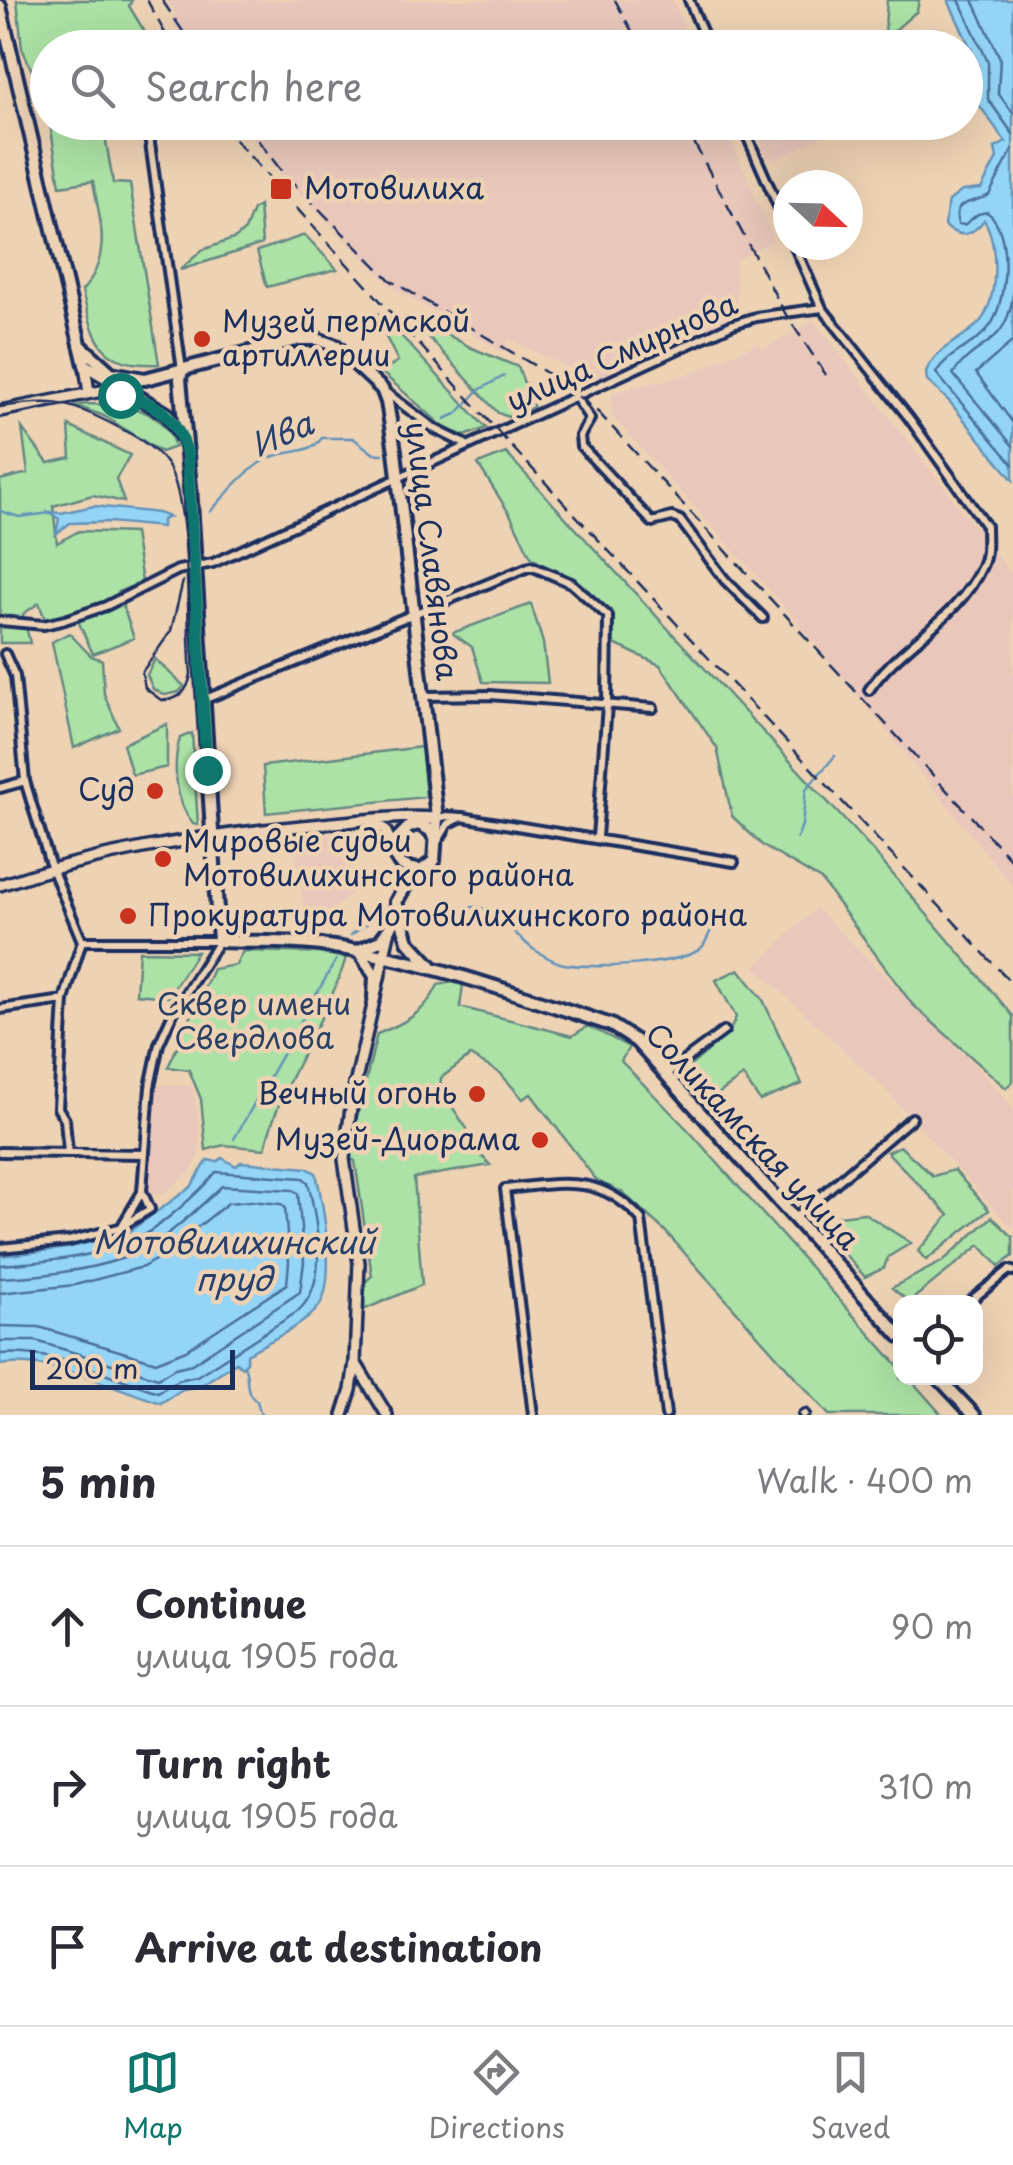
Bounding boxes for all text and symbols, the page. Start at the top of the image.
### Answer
search box [30,30,983,140]
text: Search here [145,57,362,114]
icon: search [65,58,120,113]
place label: Мотовилиха [304,164,484,209]
north arrow [773,170,863,260]
marker: Мотовилиха [268,176,294,202]
street label: улица Смирнова [498,279,744,422]
place label: Музей пермской артиллерии [222,297,470,376]
marker: Музей пермской артиллерии [191,328,213,350]
route start [98,373,144,419]
water label: Ива [242,398,321,468]
street label: улица Славянова [395,419,472,683]
route end [185,748,231,794]
place label: Суд [78,766,135,811]
marker: Суд [144,780,166,802]
place label: Мировые судьи Мотовилихинского района [183,817,574,896]
marker: Мировые судьи Мотовилихинского района [152,848,174,870]
place label: Прокуратура Мотовилихинского района [148,891,747,936]
marker: Прокуратура Мотовилихинского района [117,905,139,927]
park label: Сквер имени Свердлова [157,980,351,1059]
street label: Соликамская улица [636,1011,872,1259]
place label: Вечный огонь [258,1069,457,1114]
marker: Вечный огонь [466,1083,488,1105]
place label: Музей-Диорама [275,1115,520,1160]
marker: Музей-Диорама [529,1129,551,1151]
water label: Мотовилихинский пруд [93,1217,379,1302]
map controls [893,1295,983,1385]
button: locate [893,1295,983,1385]
scale bar [30,1345,235,1390]
text: 200 m [45,1346,138,1389]
text: 5 min [40,1449,157,1512]
text: Walk · 400 m [757,1456,973,1504]
text: Continue [135,1574,306,1631]
icon: ahead [40,1599,95,1654]
text: 90 m [891,1602,973,1650]
text: улица 1905 года [135,1631,398,1679]
text: Turn right [135,1734,331,1791]
icon: right [40,1759,95,1814]
text: 310 m [877,1762,973,1810]
text: улица 1905 года [135,1791,398,1839]
text: Arrive at destination [135,1918,543,1975]
icon: arrive [40,1919,95,1974]
tab: Map [123,2045,183,2148]
tab: Directions [429,2045,565,2148]
tab: Saved [811,2045,890,2148]

